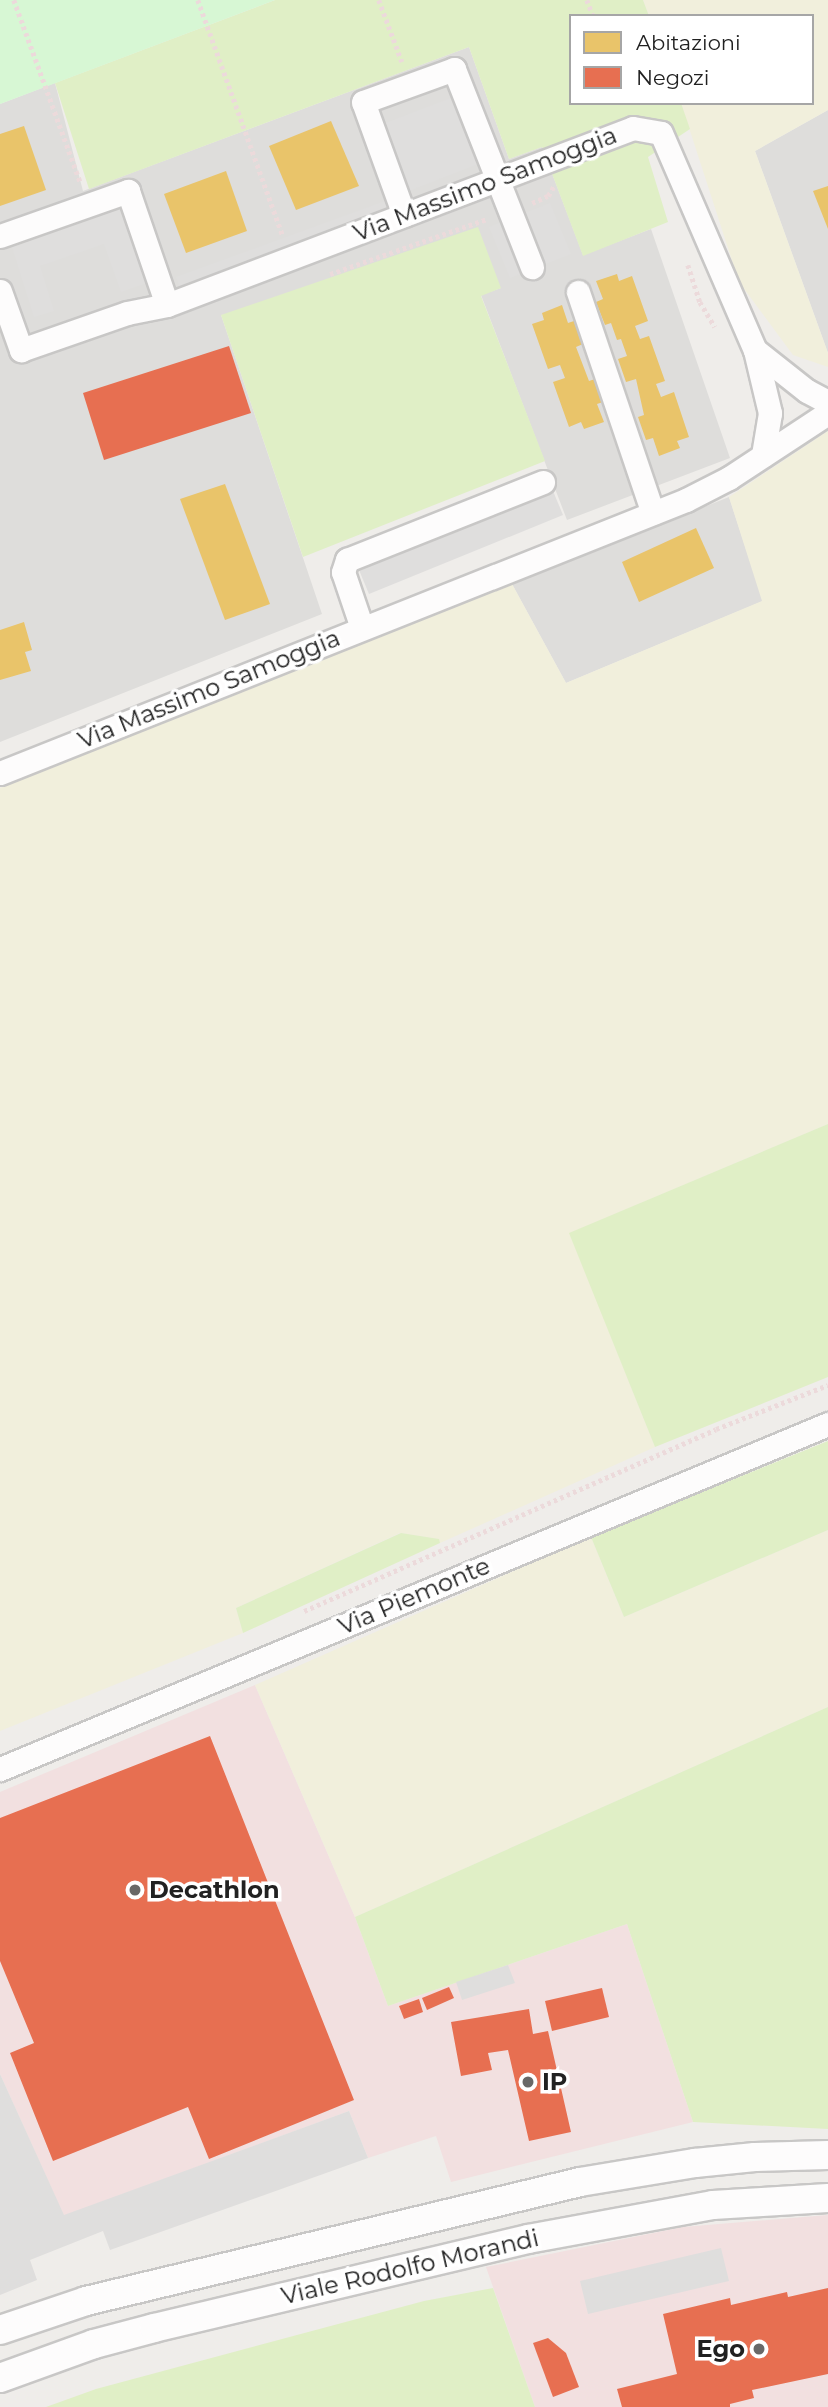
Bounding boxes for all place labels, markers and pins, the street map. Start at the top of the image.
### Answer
place label: Decathlon [149,1876,280,1904]
marker: Decathlon [127,1882,143,1898]
place label: IP [542,2068,567,2096]
marker: IP [520,2074,536,2090]
place label: Ego [696,2335,745,2363]
marker: Ego [751,2341,767,2357]

